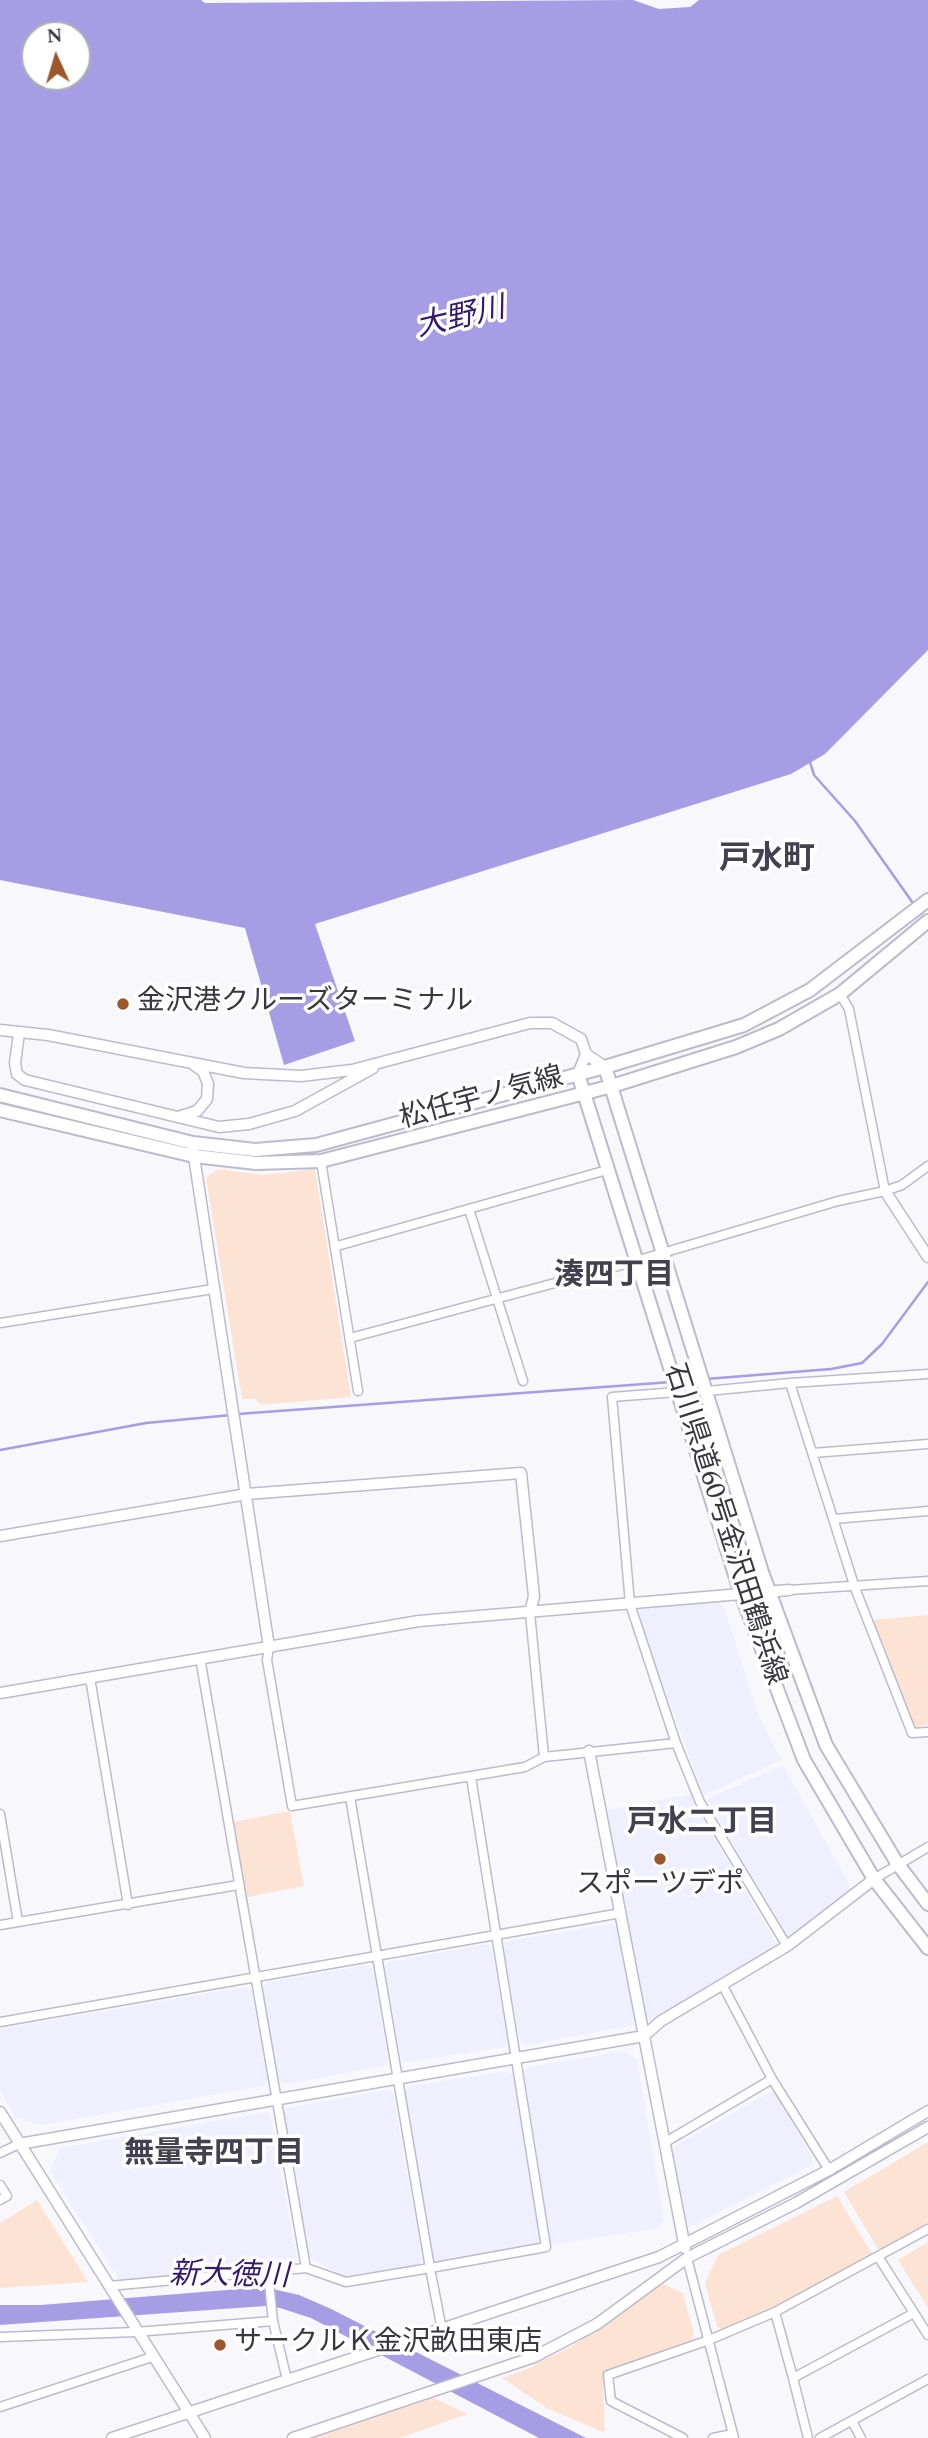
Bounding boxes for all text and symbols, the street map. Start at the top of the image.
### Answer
north arrow [21,21,91,91]
text: N [46,22,63,52]
water label: 大野川 [413,292,509,348]
district label: 戸水町 [719,843,815,881]
place label: 金沢港クルーズターミナル [137,987,473,1021]
marker: 金沢港クルーズターミナル [115,996,131,1012]
street label: 松任宇ノ気線 [397,1062,567,1138]
district label: 湊四丁目 [554,1260,674,1296]
street label: 石川県道60号金沢田鶴浜線 [655,1360,791,1690]
district label: 戸水二丁目 [627,1807,777,1843]
marker: スポーツデポ [652,1851,668,1867]
place label: スポーツデポ [576,1870,744,1904]
district label: 無量寺四丁目 [124,2138,304,2174]
water label: 新大徳川 [169,2259,289,2297]
place label: サークルＫ金沢畝田東店 [234,2328,542,2362]
marker: サークルＫ金沢畝田東店 [212,2337,228,2353]

